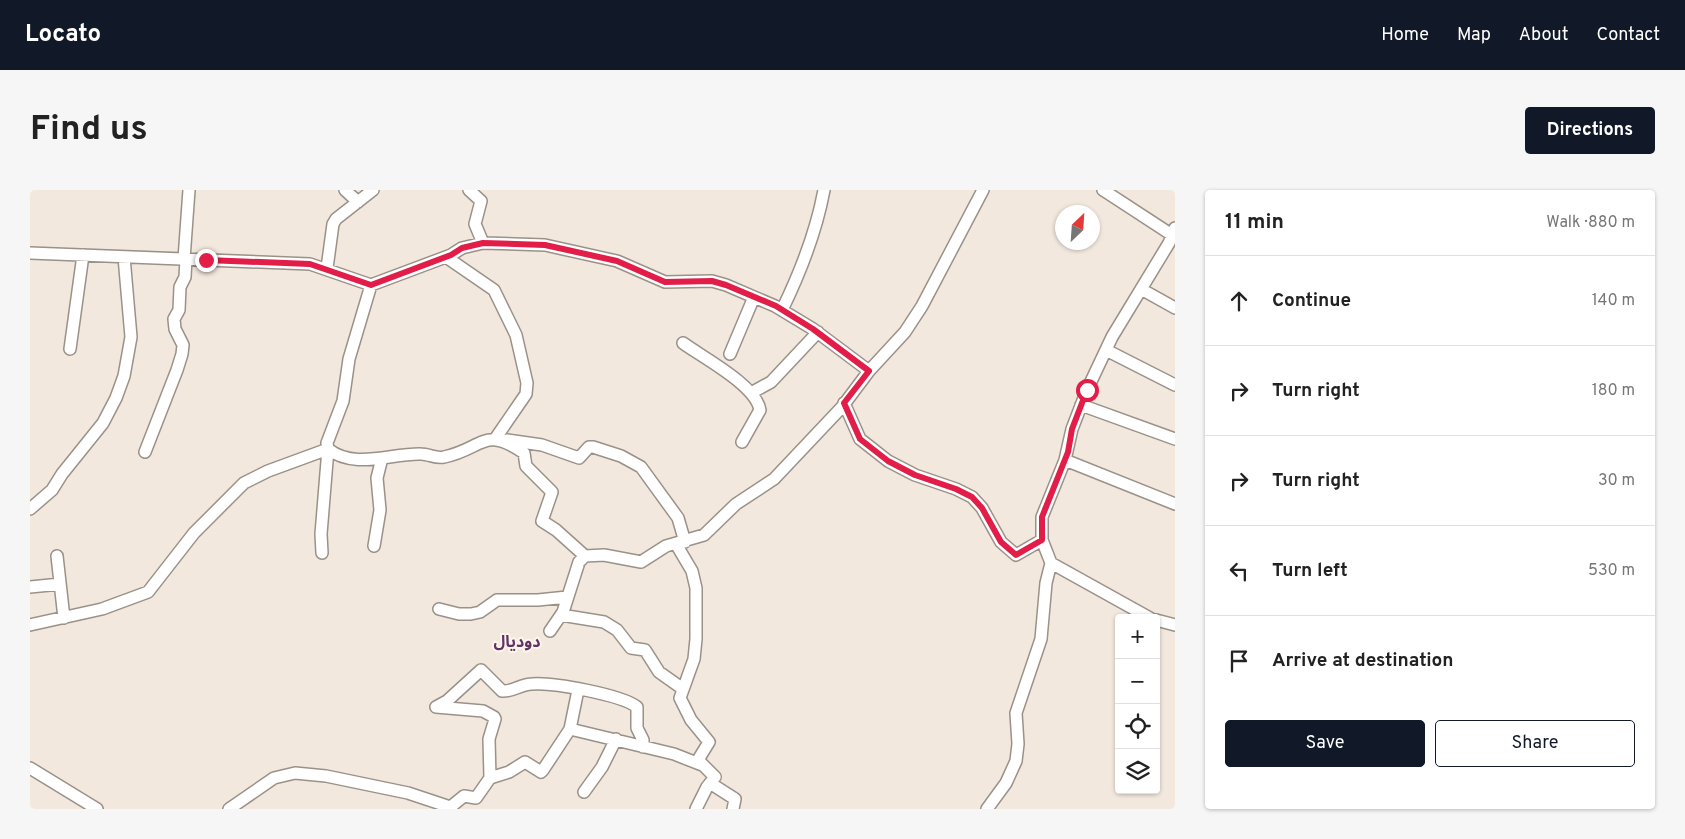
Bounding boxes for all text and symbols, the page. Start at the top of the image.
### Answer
text: Locato [25,20,101,50]
text: Home [1381,24,1429,47]
text: Map [1457,24,1491,47]
text: About [1519,24,1568,47]
text: Contact [1596,24,1660,47]
button: Directions [1525,107,1655,154]
text: Find us [30,108,148,152]
north arrow [1055,205,1100,250]
text: 11 min [1225,209,1284,236]
text: Walk · 880 m [1546,213,1635,233]
route end [195,249,218,272]
icon: ahead [1225,287,1253,315]
text: Continue [1272,289,1351,313]
text: 140 m [1592,291,1635,311]
icon: right [1225,377,1253,405]
route start [1076,379,1099,402]
text: Turn right [1272,379,1360,403]
text: 180 m [1592,381,1635,401]
icon: right [1225,467,1253,495]
text: Turn right [1272,469,1360,493]
text: 30 m [1598,471,1635,491]
icon: left [1225,557,1253,585]
text: Turn left [1272,559,1348,583]
text: 530 m [1588,561,1635,581]
map controls [1115,614,1160,794]
button: + [1115,614,1160,659]
district label: دودیال [493,633,541,653]
icon: arrive [1225,647,1253,675]
text: Arrive at destination [1272,649,1453,673]
button: − [1115,659,1160,704]
button: locate [1115,704,1160,749]
button: Save [1225,720,1425,767]
button: Share [1435,720,1635,767]
button: layers [1115,749,1160,794]

